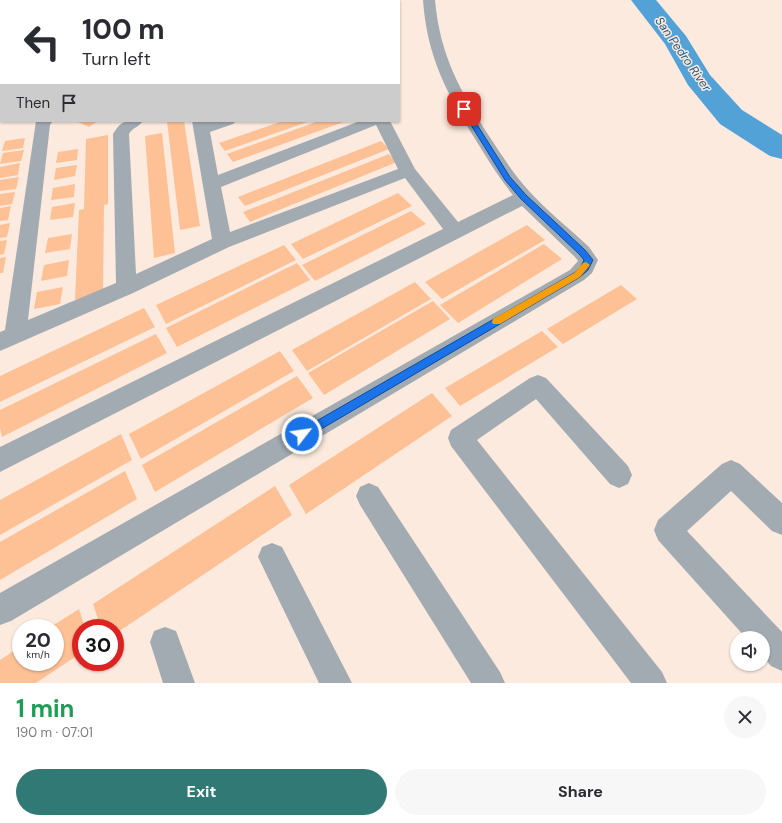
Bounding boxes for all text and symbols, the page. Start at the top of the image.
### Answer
text: 100 m [82,11,165,48]
water label: San Pedro River [651,14,715,95]
icon: left [16,16,68,68]
text: Turn left [82,47,151,71]
icon: arrive [58,92,80,114]
pin [447,92,481,126]
text: Then [16,93,50,113]
icon: arrive [453,98,475,120]
position arrow [281,413,323,455]
speed limit sign: 30 [72,619,124,671]
text: 20 [25,627,51,653]
map controls [730,631,770,671]
button: sound [730,631,770,671]
text: km/h [26,648,50,661]
text: 1 min [16,693,74,724]
button: close [724,696,766,738]
text: 190 m · 07:01 [16,724,93,741]
button: Exit [16,769,387,815]
button: Share [395,769,766,815]

